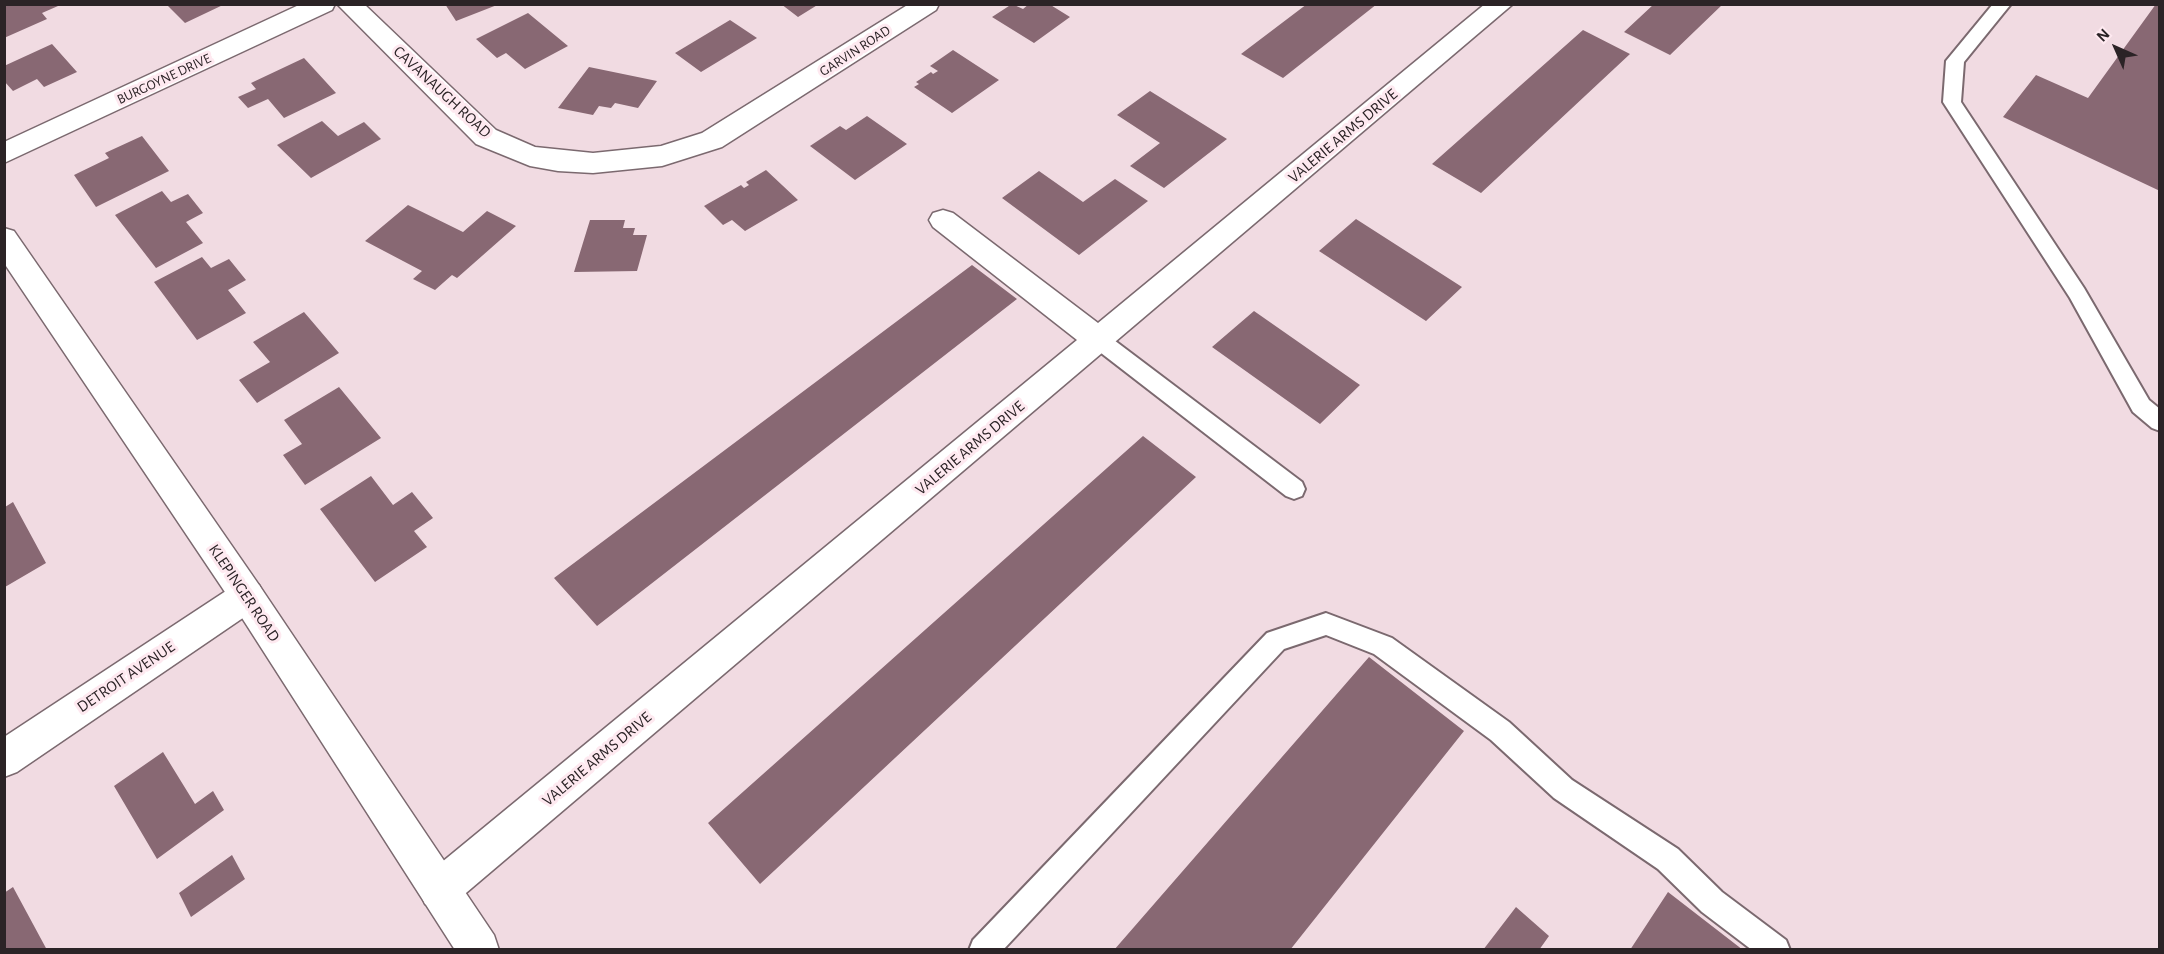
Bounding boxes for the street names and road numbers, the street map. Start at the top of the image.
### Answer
street label: GARVIN ROAD [816,22,894,80]
street label: CAVANAUGH ROAD [389,42,495,142]
street label: BURGOYNE DRIVE [114,50,214,108]
street label: VALERIE ARMS DRIVE [1284,85,1402,187]
street label: VALERIE ARMS DRIVE [911,397,1029,499]
street label: KLEPINGER ROAD [204,541,284,645]
street label: DETROIT AVENUE [74,637,178,717]
street label: VALERIE ARMS DRIVE [538,708,656,810]

